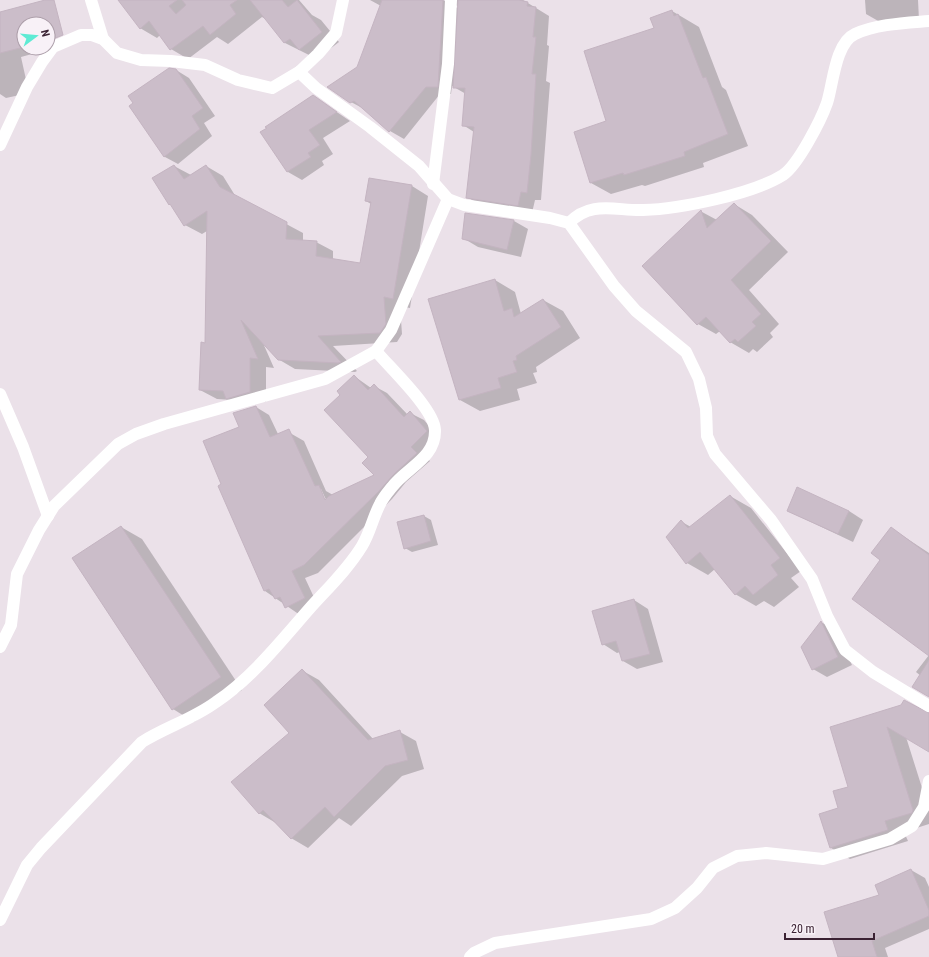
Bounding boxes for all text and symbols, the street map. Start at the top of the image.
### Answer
north arrow [16,16,56,56]
text: N [38,28,52,39]
scale bar [785,915,874,941]
text: 20 m [791,922,815,936]

